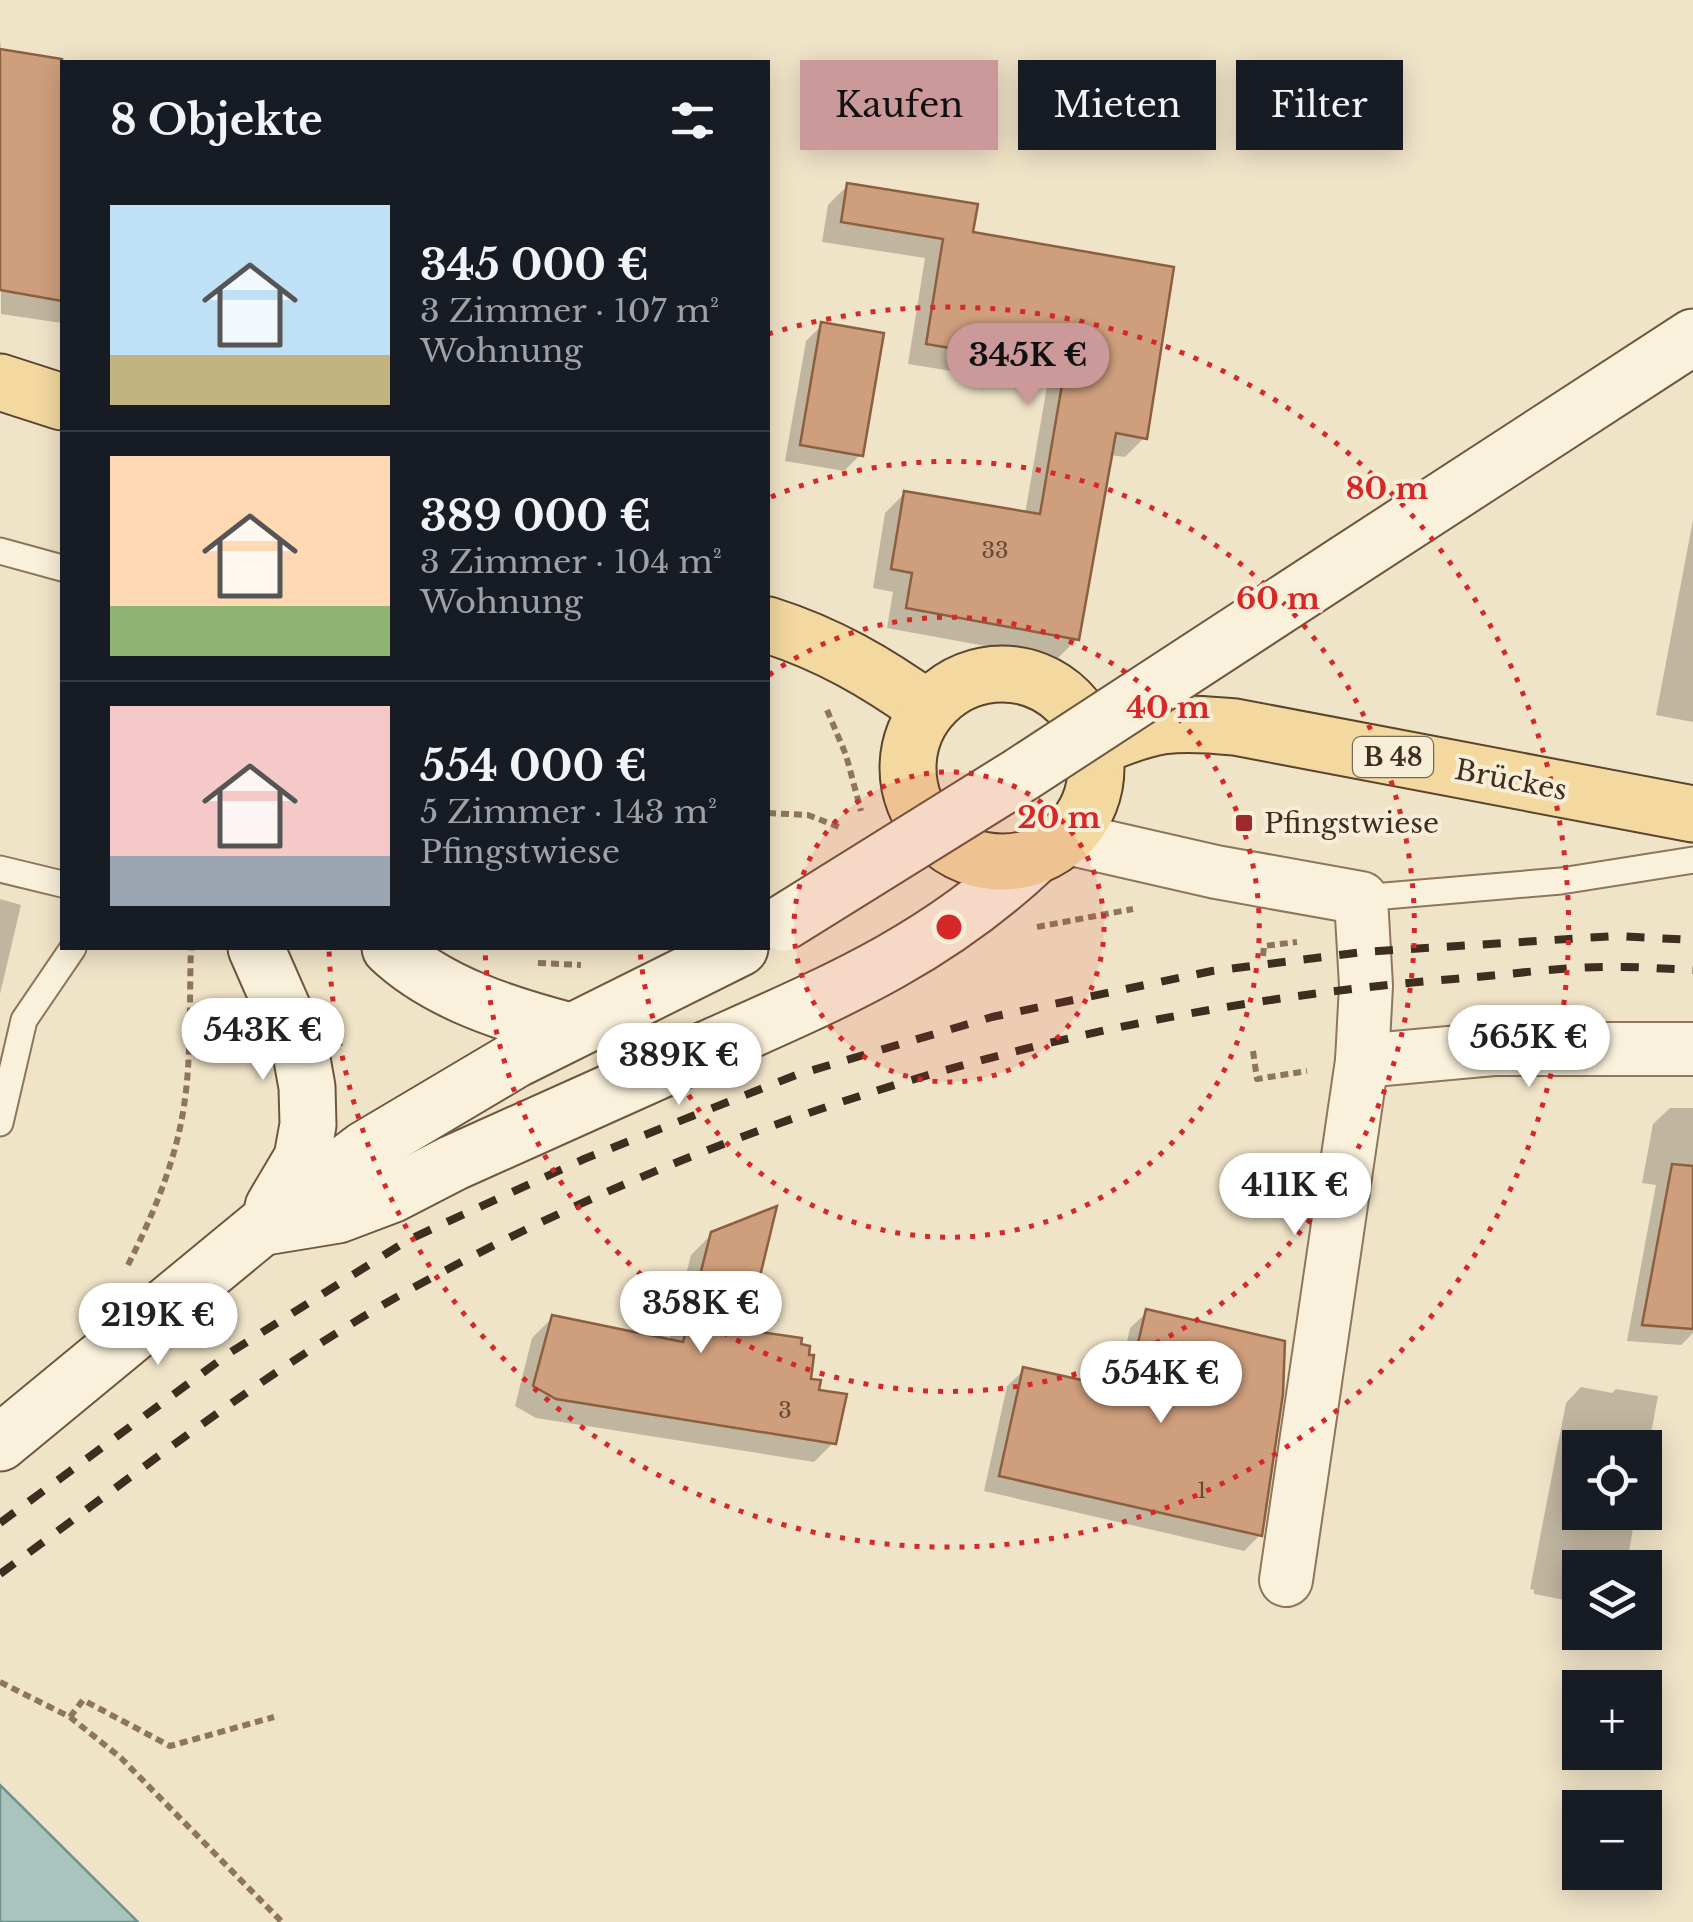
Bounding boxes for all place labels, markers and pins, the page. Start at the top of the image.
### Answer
pin: 345K € [947,323,1109,408]
place label: Pfingstwiese [1264,806,1439,841]
marker: Pfingstwiese [1233,812,1255,834]
centre of rings [931,909,967,945]
pin: 543K € [182,998,344,1083]
pin: 565K € [1448,1005,1610,1090]
pin: 389K € [598,1023,760,1108]
pin: 411K € [1214,1153,1376,1238]
pin: 358K € [620,1271,782,1356]
pin: 219K € [77,1283,239,1368]
pin: 554K € [1080,1341,1242,1426]

